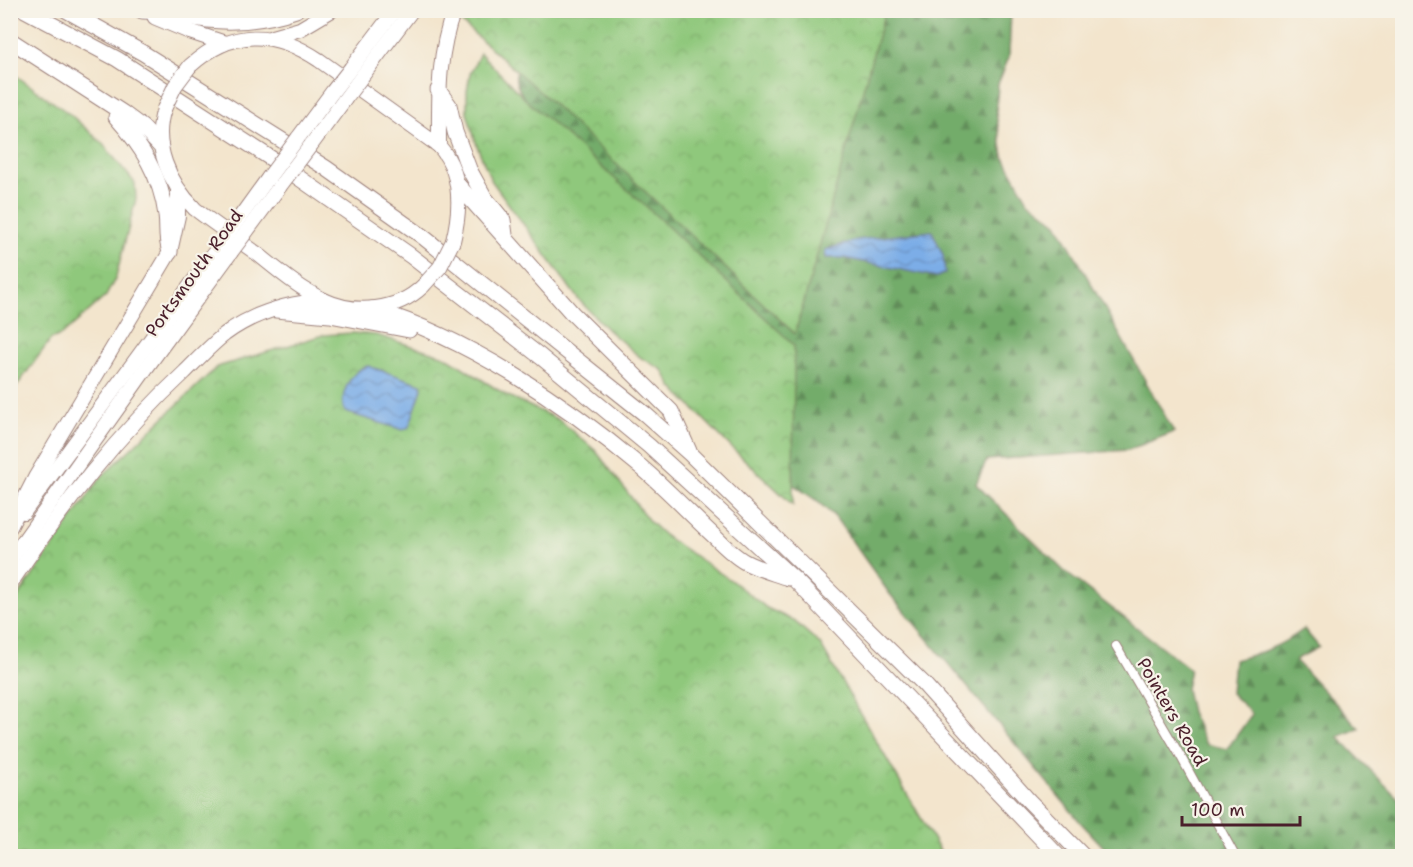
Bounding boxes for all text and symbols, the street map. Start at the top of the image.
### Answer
street label: Portsmouth Road [140,205,248,341]
street label: Pointers Road [1131,653,1213,771]
scale bar [1182,789,1300,827]
text: 100 m [1191,798,1245,822]

